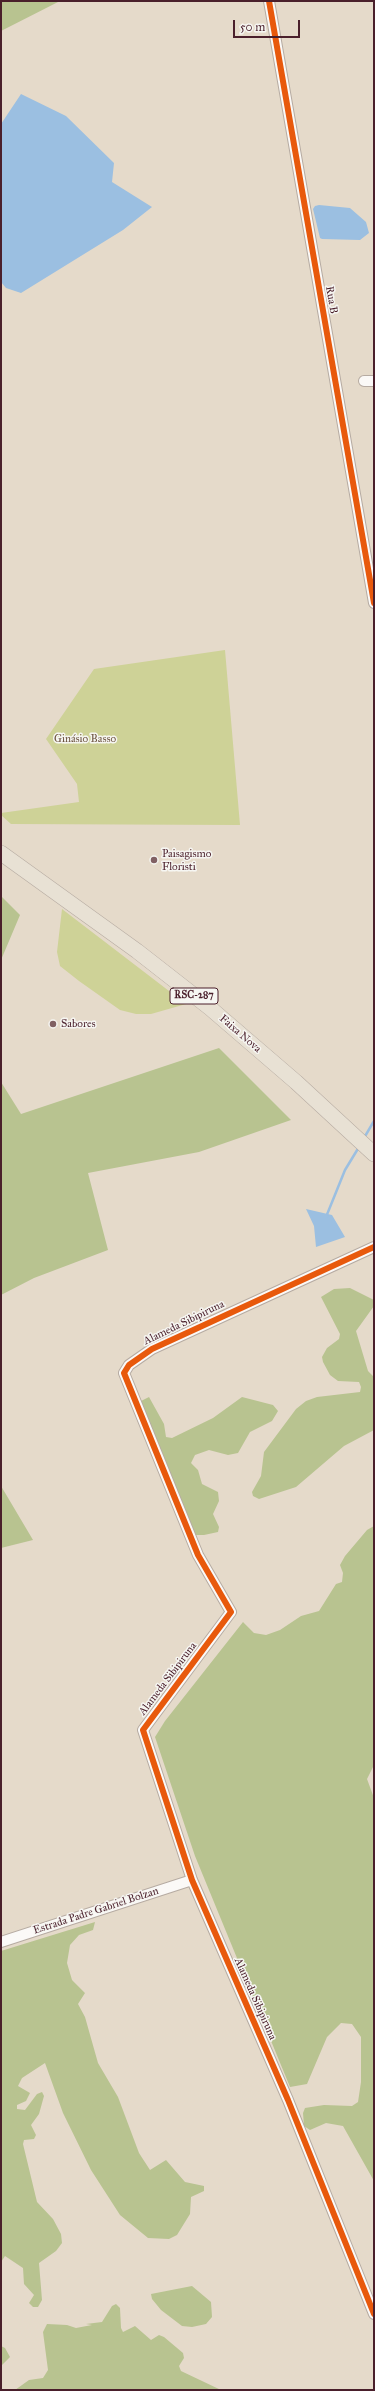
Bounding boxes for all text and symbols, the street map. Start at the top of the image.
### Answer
scale bar [235,12,302,38]
text: 50 m [240,20,265,34]
street label: Rua B [322,285,340,315]
park label: Ginásio Basso [54,732,116,746]
place label: Paisagismo Floristi [162,847,211,873]
marker: Paisagismo Floristi [149,855,159,865]
road number: RSC-287 [170,988,218,1004]
street label: Faixa Nova [216,1012,264,1056]
place label: Sabores [61,1017,96,1031]
marker: Sabores [48,1019,58,1029]
street label: Alameda Sibipiruna [141,1298,227,1348]
street label: Alameda Sibipiruna [136,1640,200,1718]
street label: Estrada Padre Gabriel Bolzan [32,1885,160,1937]
street label: Alameda Sibipiruna [231,1956,279,2042]

